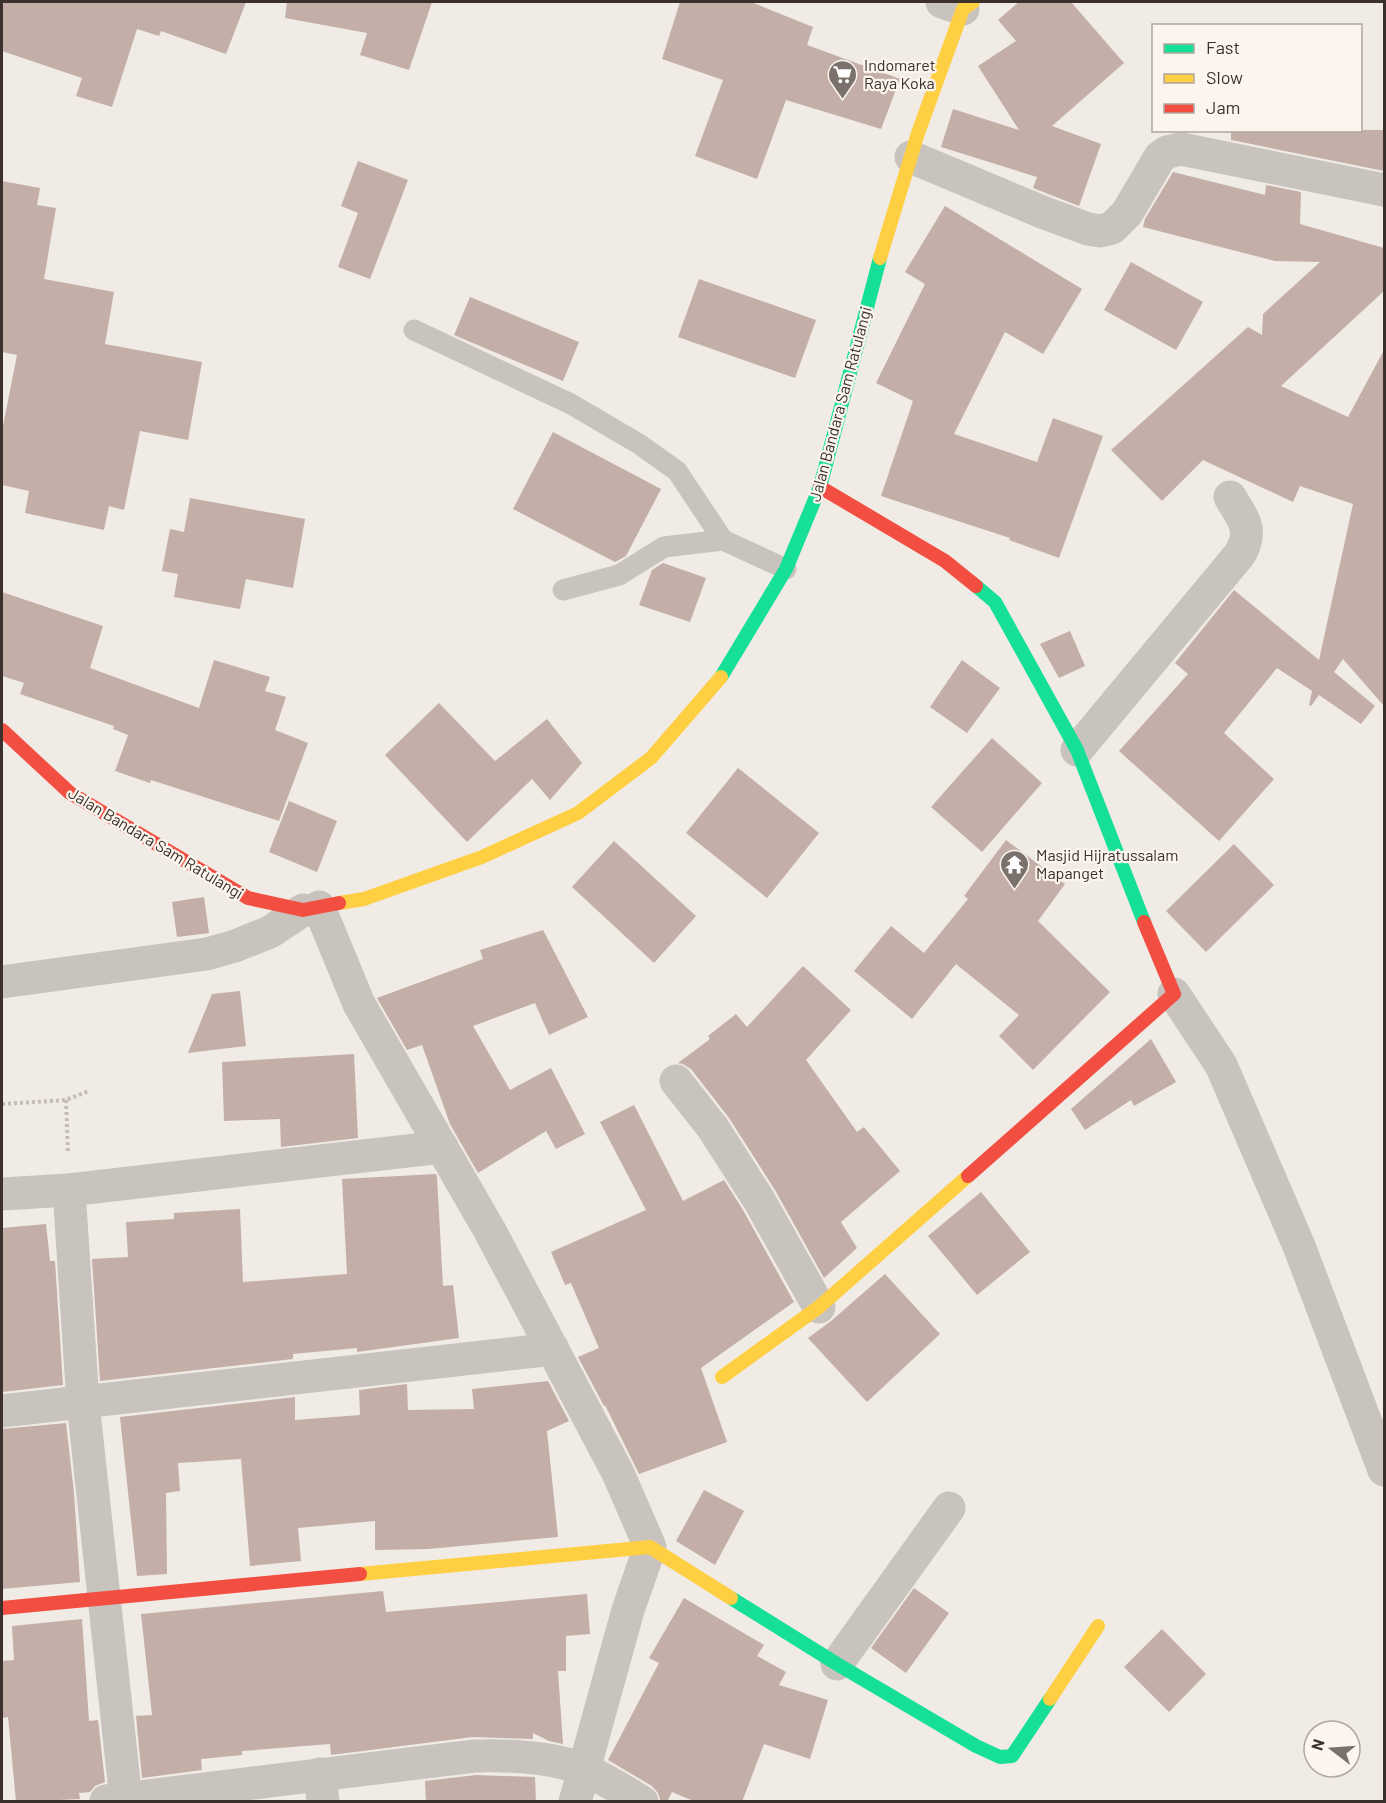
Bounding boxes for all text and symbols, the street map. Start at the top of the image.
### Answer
legend [1152,24,1362,132]
text: Fast [1206,36,1240,58]
place label: Indomaret Raya Koka [864,55,936,92]
supermarket icon: Indomaret Raya Koka [827,58,859,100]
text: Slow [1206,66,1243,88]
text: Jam [1206,96,1240,118]
street label: Jalan Bandara Sam Ratulangi [804,304,875,503]
street label: Jalan Bandara Sam Ratulangi [65,783,247,903]
place label: Masjid Hijratussalam Mapanget [1036,845,1178,882]
temple icon: Masjid Hijratussalam Mapanget [999,848,1031,890]
north arrow [1302,1719,1362,1779]
text: N [1307,1737,1328,1752]

